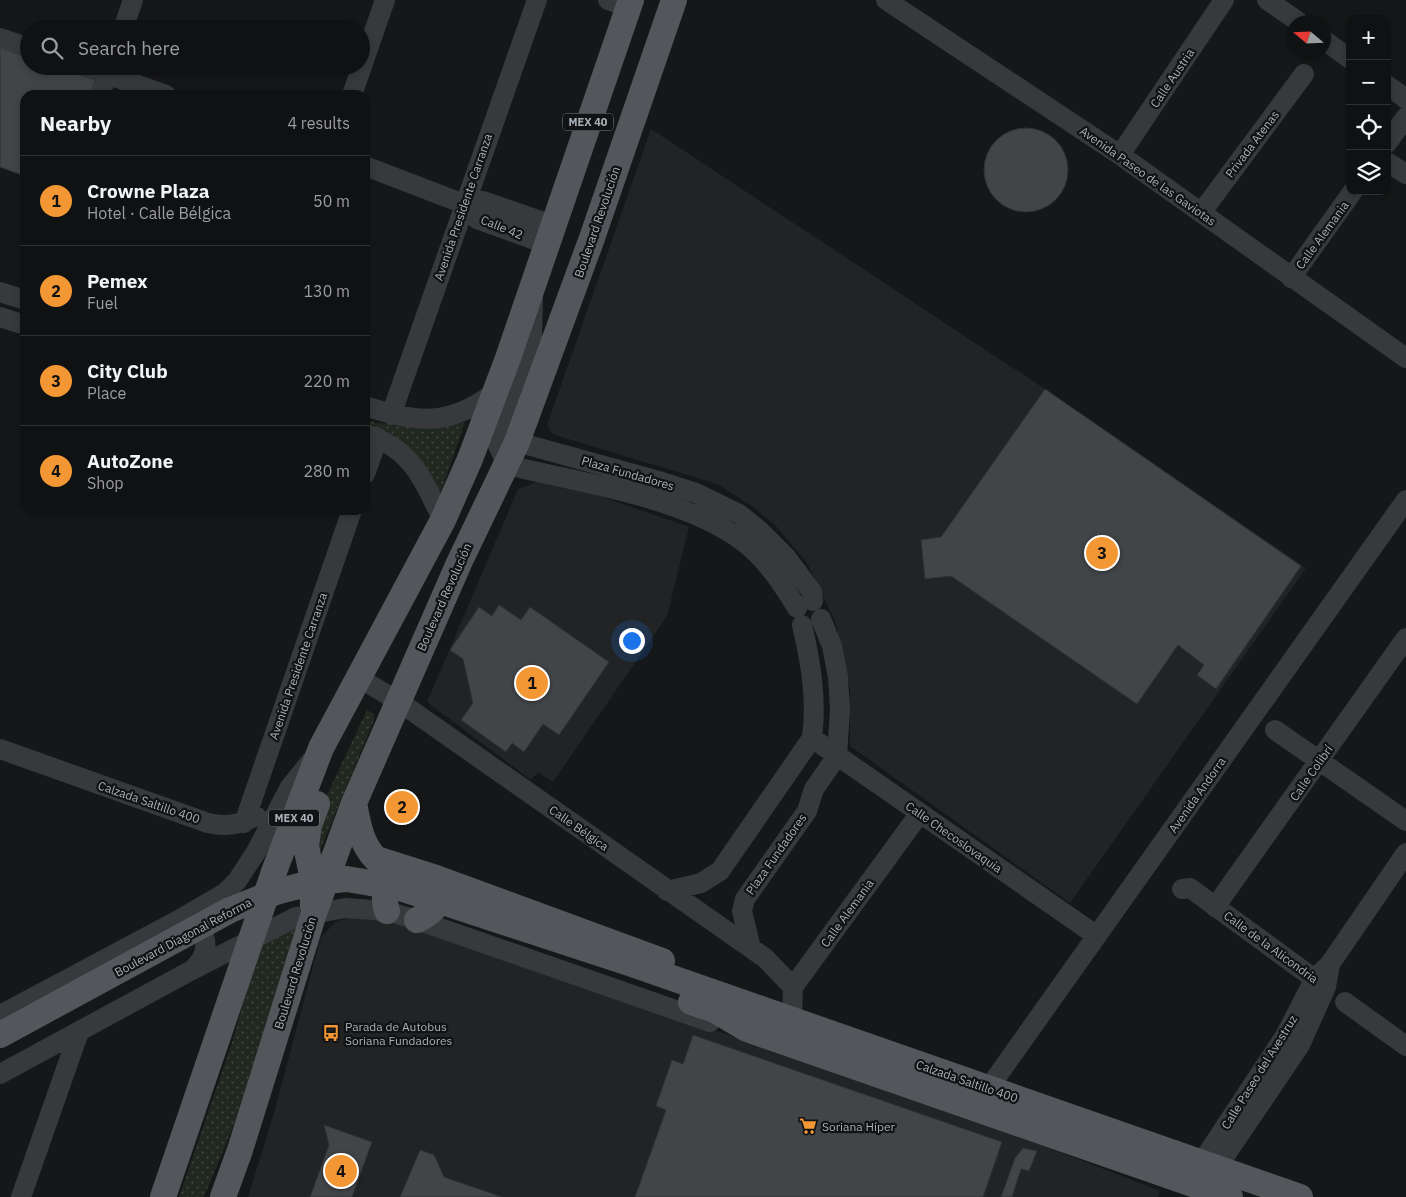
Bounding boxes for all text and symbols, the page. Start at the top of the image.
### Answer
north arrow [1286,15,1331,60]
map controls [1346,15,1391,195]
button: + [1346,15,1391,60]
search box [20,20,370,75]
icon: search [38,34,66,62]
text: Search here [78,36,180,60]
street label: Calle Austria [1147,45,1198,110]
button: − [1346,60,1391,105]
button: locate [1346,105,1391,150]
street label: Privada Atenas [1222,107,1282,181]
text: Nearby [40,109,111,137]
text: 4 results [287,113,350,133]
road number: MEX 40 [563,114,613,130]
street label: Avenida Paseo de las Gaviotas [1077,123,1219,229]
street label: Avenida Presidente Carranza [431,131,495,283]
button: layers [1346,150,1391,195]
street label: Boulevard Revolución [571,164,623,280]
text: Crowne Plaza [87,179,210,203]
text: 1 [51,191,61,211]
text: 50 m [313,191,350,211]
street label: Calle Alemania [1292,198,1352,272]
text: Hotel · Calle Bélgica [87,203,231,223]
street label: Calle 42 [479,212,525,242]
text: Pemex [87,269,148,293]
text: 2 [51,281,61,301]
text: 130 m [303,281,350,301]
text: Fuel [87,293,118,313]
text: City Club [87,359,168,383]
text: 3 [51,371,61,391]
text: 220 m [303,371,350,391]
text: Place [87,383,126,403]
text: AutoZone [87,449,173,473]
street label: Plaza Fundadores [580,453,676,493]
text: 4 [51,461,61,481]
text: 280 m [303,461,350,481]
text: Shop [87,473,124,493]
pin: 3 [1086,534,1118,572]
street label: Boulevard Revolución [413,541,475,653]
street label: Avenida Presidente Carranza [266,590,330,742]
your location [619,628,645,654]
pin: 1 [516,664,548,702]
street label: Calle Colibrí [1286,742,1336,804]
street label: Avenida Andorra [1165,754,1229,836]
street label: Calzada Saltillo 400 [96,778,202,826]
pin: 2 [386,788,418,826]
street label: Calle Checoslovaquia [903,798,1006,876]
street label: Calle Bélgica [546,802,612,854]
road number: MEX 40 [269,810,319,826]
street label: Plaza Fundadores [742,810,810,897]
street label: Calle Alemania [817,876,877,950]
street label: Boulevard Diagonal Reforma [112,894,255,980]
street label: Calle de la Alicondria [1221,908,1322,987]
street label: Boulevard Revolución [271,915,319,1031]
street label: Calle Paseo del Avestruz [1218,1012,1300,1132]
place label: Parada de Autobus Soriana Fundadores [345,1019,453,1048]
bus stop icon: Parada de Autobus Soriana Fundadores [321,1023,341,1043]
street label: Calzada Saltillo 400 [914,1057,1020,1105]
supermarket icon: Soriana Híper [798,1116,818,1136]
place label: Soriana Híper [822,1119,896,1134]
pin: 4 [325,1152,357,1190]

